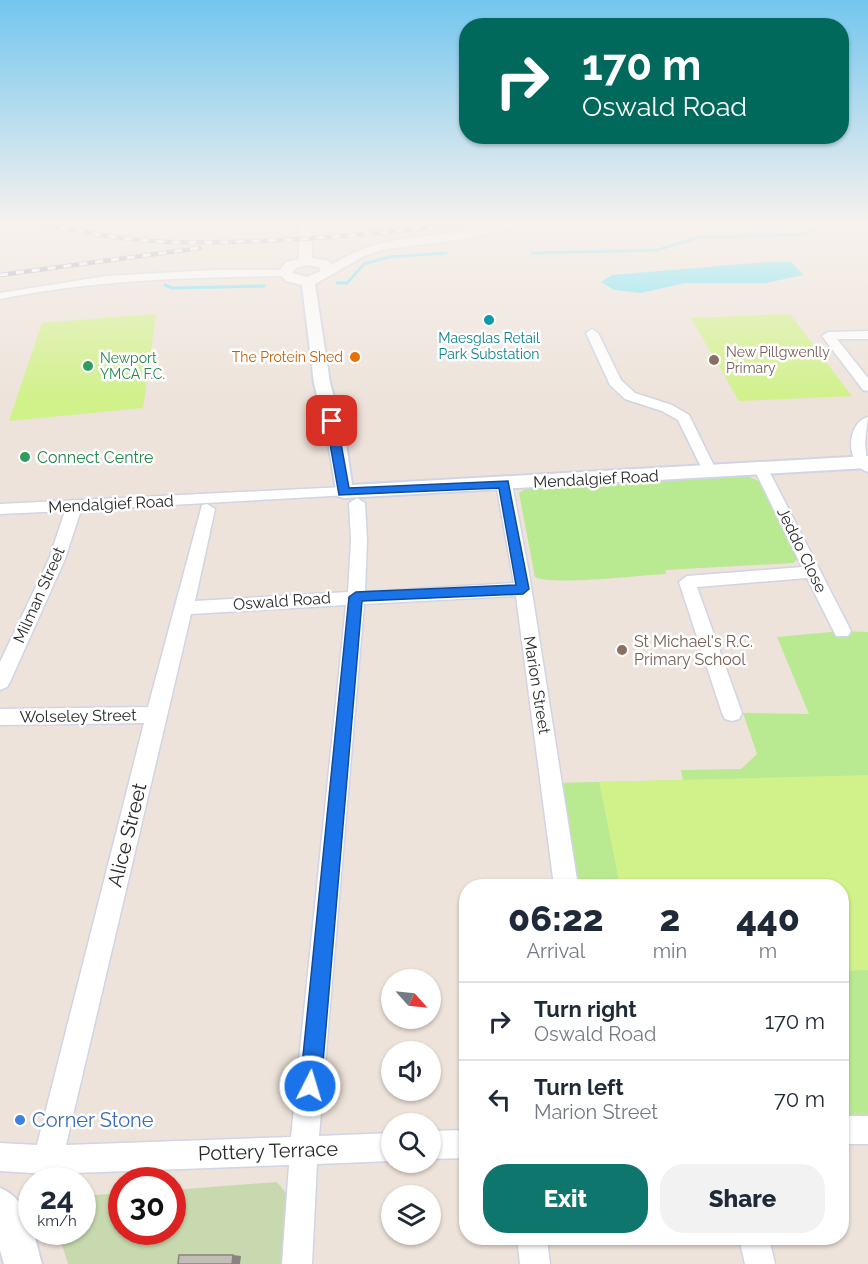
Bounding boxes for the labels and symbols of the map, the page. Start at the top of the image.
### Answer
marker: Maesglas Retail Park Substation [482,313,496,327]
place label: Maesglas Retail Park Substation [438,330,540,362]
place label: New Pillgwenlly Primary [726,344,830,376]
place label: The Protein Shed [232,349,343,365]
place label: Newport YMCA F.C. [100,350,165,382]
marker: The Protein Shed [348,350,362,364]
marker: New Pillgwenlly Primary [707,353,721,367]
marker: Newport YMCA F.C. [81,359,95,373]
pin [306,395,357,446]
place label: Connect Centre [37,448,154,467]
marker: Connect Centre [18,450,32,464]
street label: Mendalgief Road [533,466,659,492]
street label: Mendalgief Road [48,491,174,517]
street label: Jeddo Close [773,504,831,596]
street label: Milman Street [9,543,69,646]
street label: Oswald Road [233,588,332,614]
place label: St Michael's R.C. Primary School [634,632,753,669]
street label: Marion Street [520,635,554,736]
marker: St Michael's R.C. Primary School [615,643,629,657]
street label: Wolseley Street [19,705,137,727]
street label: Alice Street [102,780,152,890]
north arrow [381,969,441,1029]
position arrow [278,1054,342,1118]
place label: Corner Stone [32,1108,154,1132]
marker: Corner Stone [13,1113,27,1127]
street label: Pottery Terrace [198,1137,339,1165]
speed limit sign: 30 [108,1167,186,1245]

